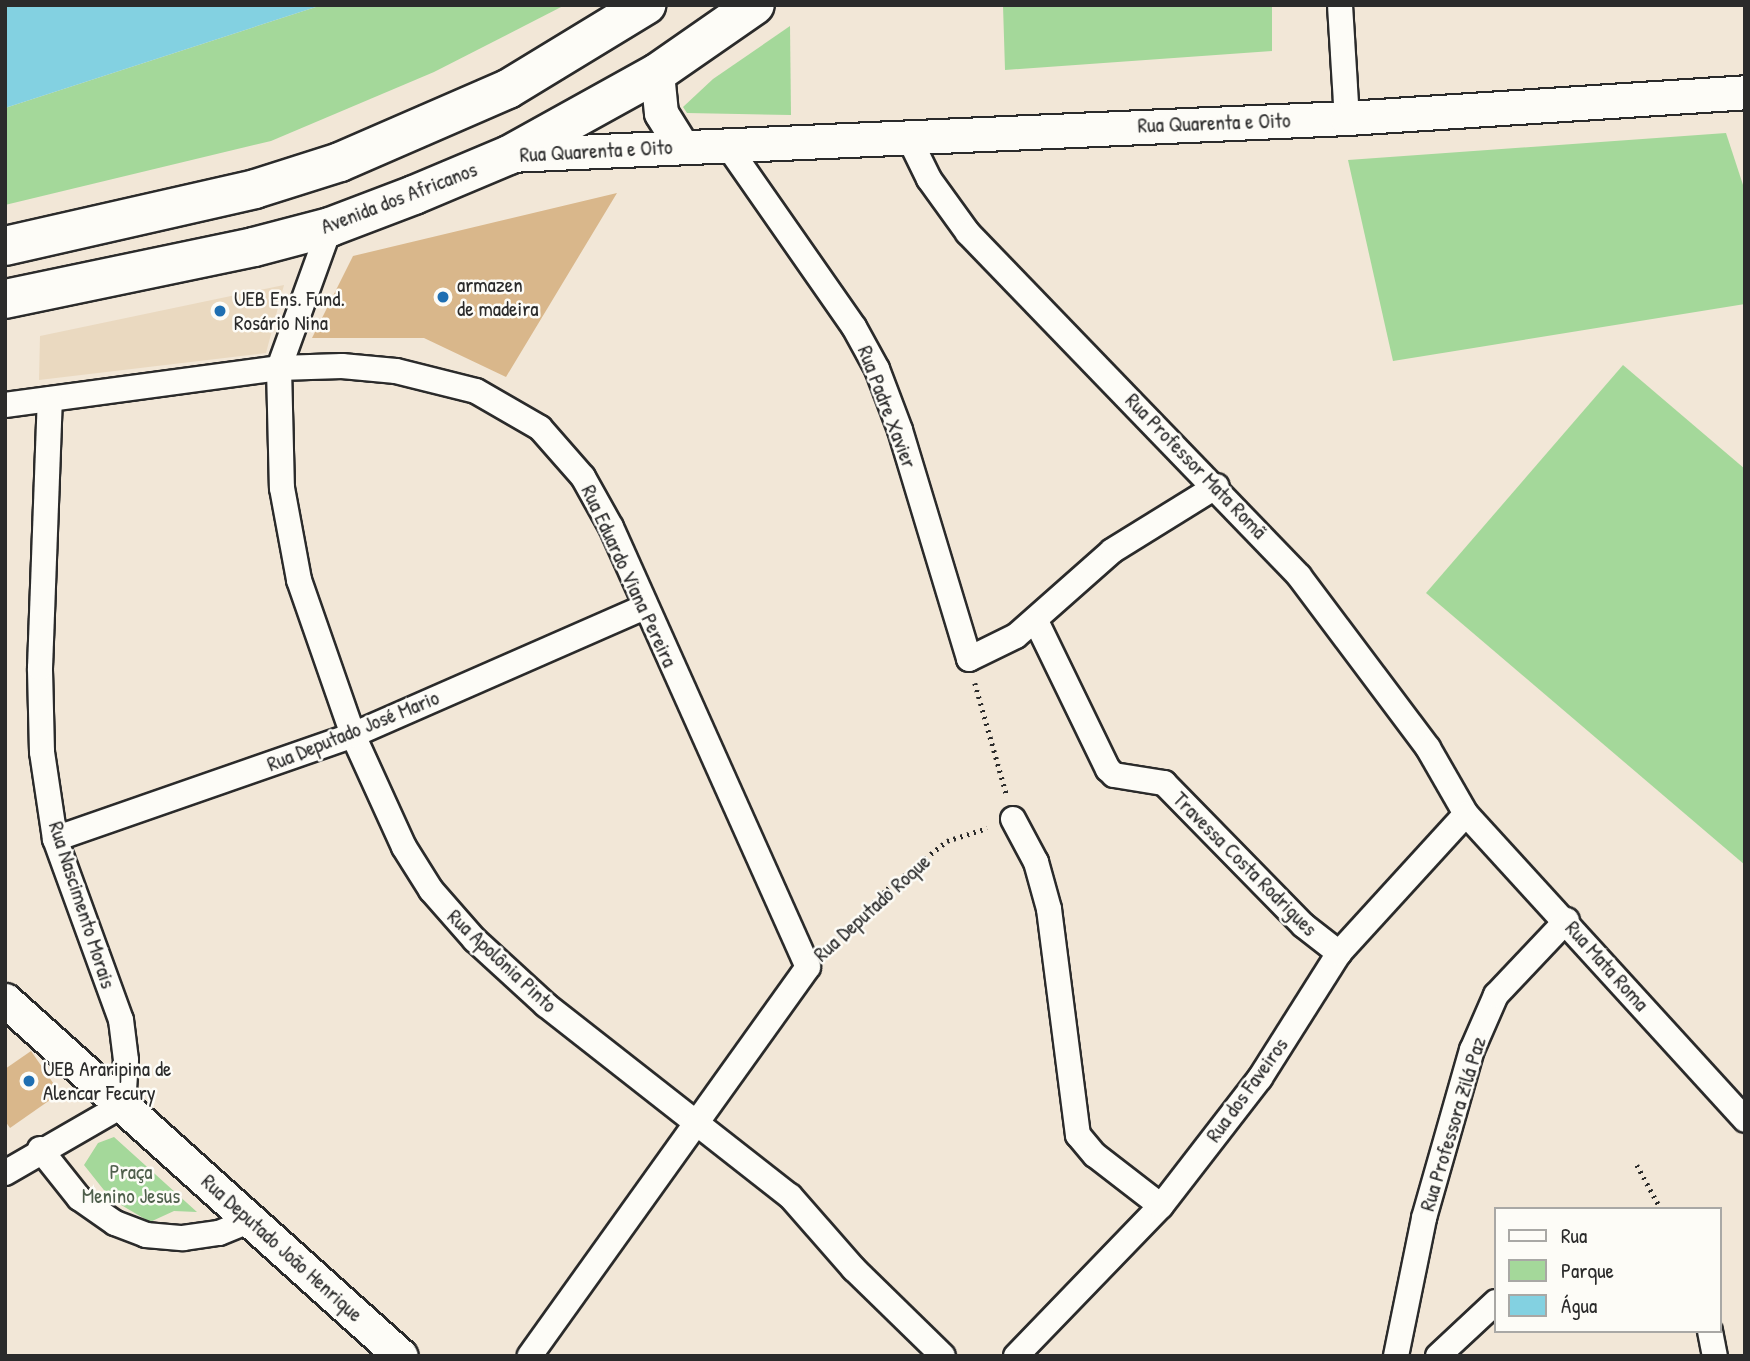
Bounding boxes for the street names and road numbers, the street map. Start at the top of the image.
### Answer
street label: Rua Quarenta e Oito [1137,108,1291,138]
street label: Rua Quarenta e Oito [519,134,673,168]
street label: Avenida dos Africanos [317,157,481,239]
street label: Rua Padre Xavier [852,342,922,472]
street label: Rua Professor Mata Romã [1120,388,1272,544]
street label: Rua Eduardo Viana Pereira [576,481,682,671]
street label: Rua Deputado José Mario [263,685,443,777]
street label: Travessa Costa Rodrigues [1168,787,1322,941]
street label: Rua Nascimento Morais [43,818,121,992]
street label: Rua Deputado Roque [809,849,935,967]
street label: Rua Apolônia Pinto [442,904,562,1018]
street label: Rua Mata Roma [1560,916,1654,1016]
street label: Rua dos Faveiros [1201,1033,1293,1147]
street label: Rua Professora Zilá Paz [1415,1034,1491,1214]
street label: Rua Deputado João Henrique [196,1169,368,1327]

